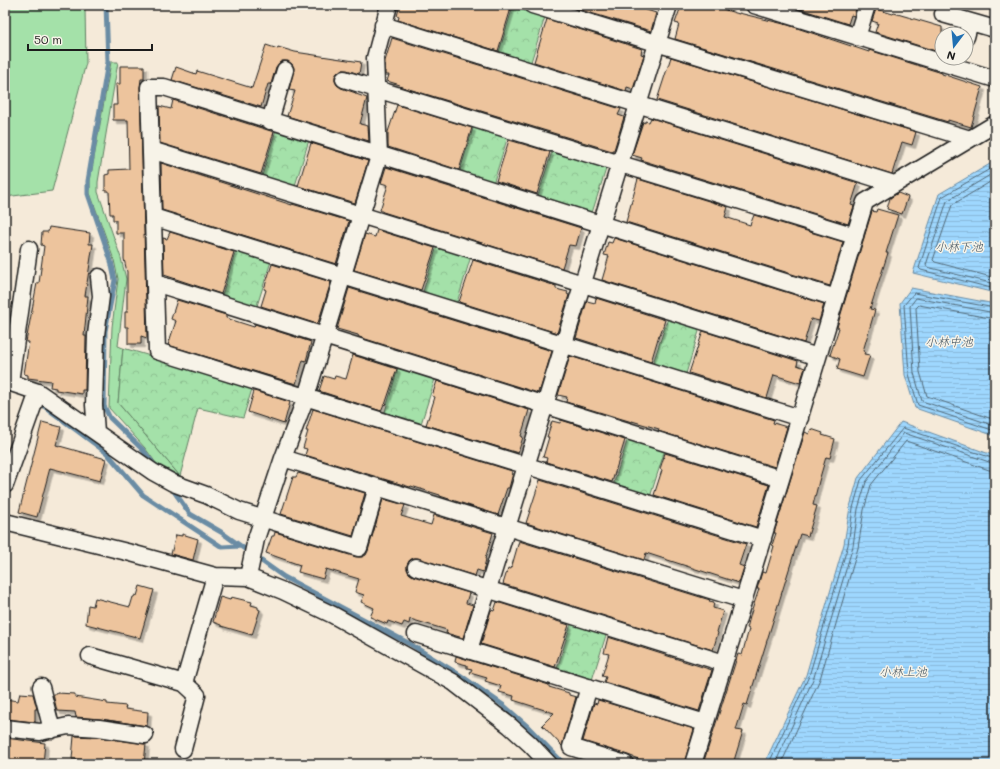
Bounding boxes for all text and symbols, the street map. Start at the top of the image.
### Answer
scale bar [28,26,152,52]
north arrow [934,26,974,66]
text: 50 m [34,31,62,47]
text: N [945,48,957,64]
water label: 小林下池 [935,238,984,254]
water label: 小林中池 [925,333,974,349]
water label: 小林上池 [879,663,928,679]

